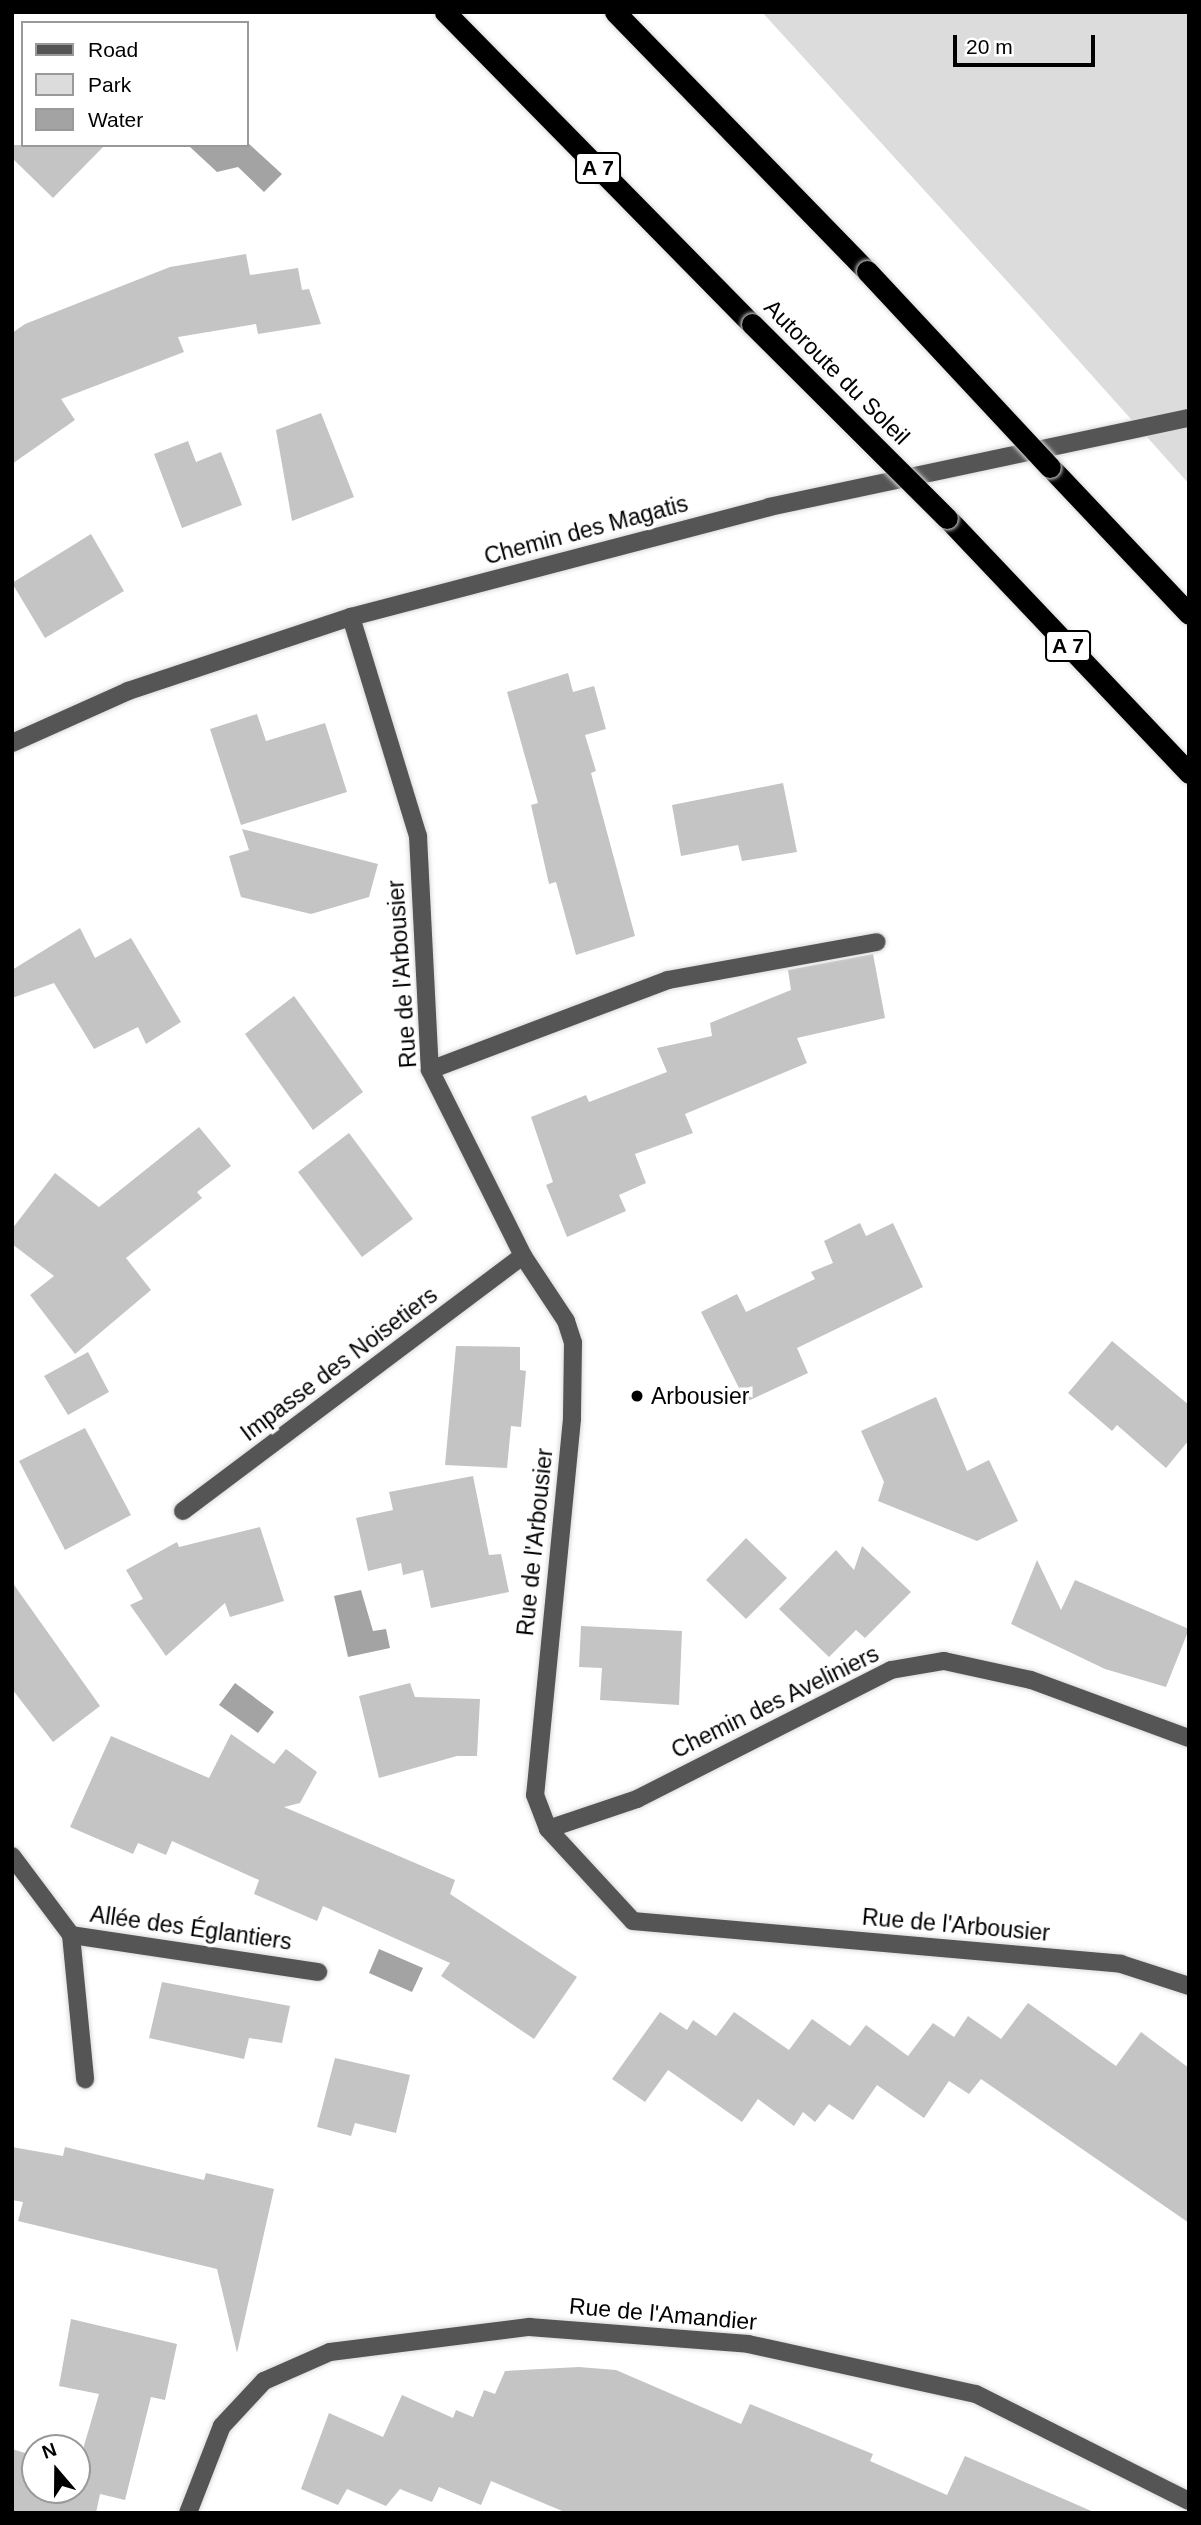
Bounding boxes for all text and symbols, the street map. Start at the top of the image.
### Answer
legend [21,21,248,147]
scale bar [956,21,1098,65]
text: 20 m [966,35,1013,58]
text: Road [88,38,138,61]
text: Park [88,73,131,96]
text: Water [88,108,143,131]
road number: A 7 [574,150,622,186]
street label: Autoroute du Soleil [759,294,915,450]
street label: Chemin des Magatis [481,490,691,570]
road number: A 7 [1044,628,1092,664]
street label: Rue de l'Arbousier [382,879,422,1069]
street label: Impasse des Noisetiers [235,1281,443,1447]
place label: Arbousier [651,1382,749,1410]
marker: Arbousier [629,1388,645,1404]
street label: Rue de l'Arbousier [511,1447,559,1637]
street label: Chemin des Aveliniers [666,1640,884,1764]
street label: Allée des Églantiers [88,1900,294,1956]
street label: Rue de l'Arbousier [861,1903,1051,1947]
street label: Rue de l'Amandier [568,2292,758,2336]
north arrow [21,2434,91,2504]
text: N [39,2438,59,2463]

